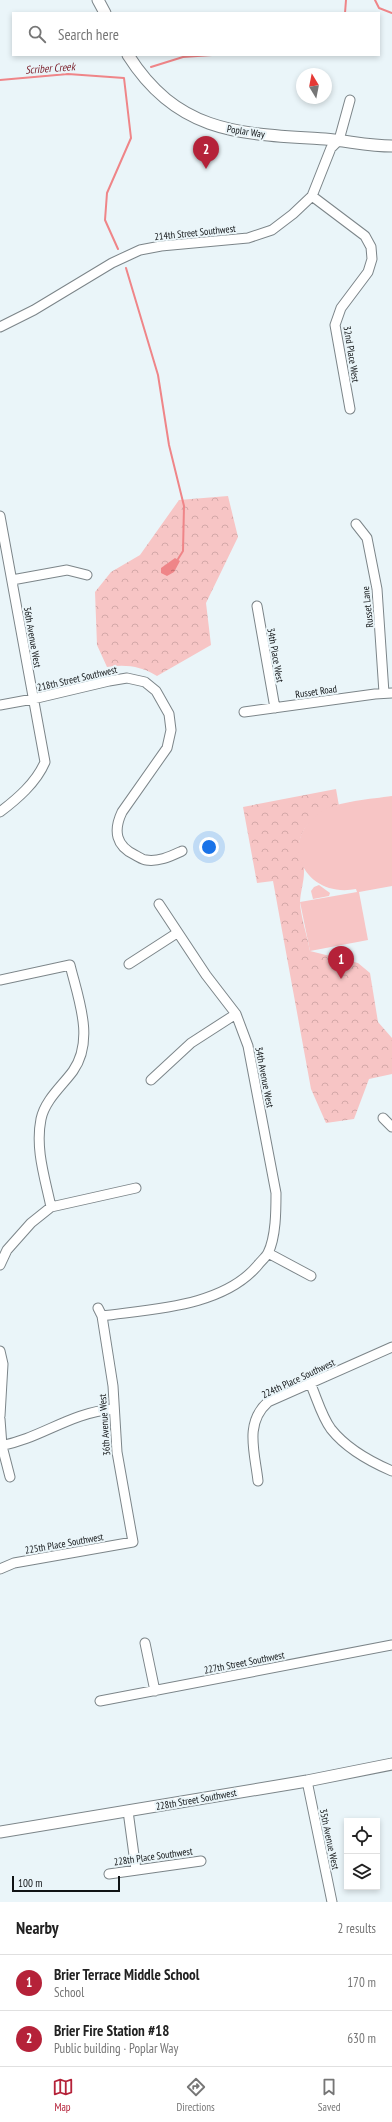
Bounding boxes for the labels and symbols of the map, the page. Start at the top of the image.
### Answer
water label: Scriber Creek [25,59,77,77]
north arrow [296,68,332,104]
street label: Poplar Way [226,122,266,141]
pin: 2 [193,136,219,169]
street label: 214th Street Southwest [154,222,237,243]
street label: 32nd Place West [341,325,362,383]
street label: Russet Lane [359,586,376,628]
street label: 36th Avenue West [21,605,44,669]
street label: 34th Place West [264,627,287,684]
street label: 218th Street Southwest [36,663,119,694]
street label: Russet Road [294,682,338,701]
your location [199,837,219,857]
pin: 1 [328,946,354,979]
street label: 34th Avenue West [252,1045,277,1109]
street label: 224th Place Southwest [259,1356,337,1401]
street label: 36th Avenue West [96,1393,113,1456]
street label: 225th Place Southwest [24,1530,105,1557]
street label: 227th Street Southwest [203,1648,286,1677]
street label: 228th Street Southwest [155,1786,238,1813]
street label: 35th Avenue West [317,1807,342,1871]
street label: 228th Place Southwest [113,1844,194,1868]
scale bar [12,1874,120,1893]

